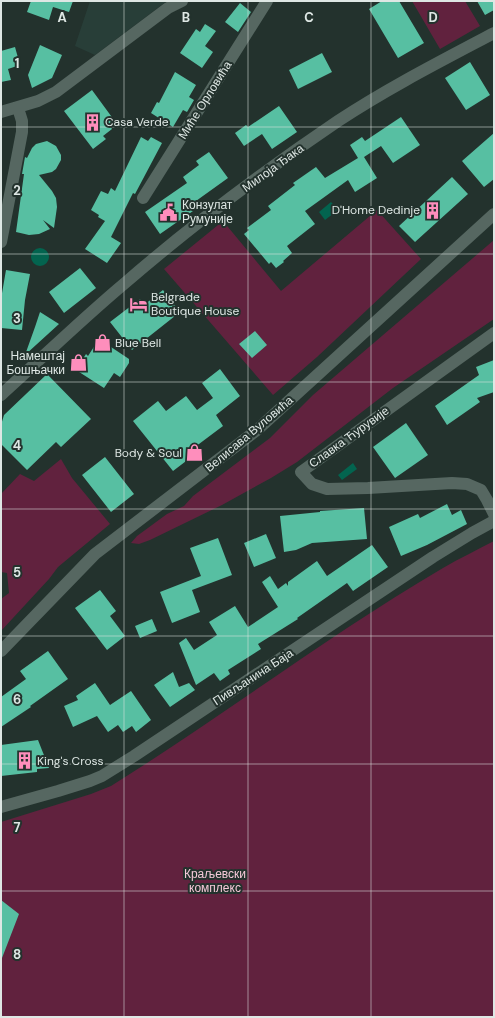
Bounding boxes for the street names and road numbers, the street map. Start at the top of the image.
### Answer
street label: Миће Орловића [175,58,236,142]
street label: Милоја Ђака [239,140,307,196]
street label: Велисава Вуловића [201,392,297,476]
street label: Славка Ћурувије [306,402,392,471]
street label: Пивљанина Баја [210,645,297,709]

